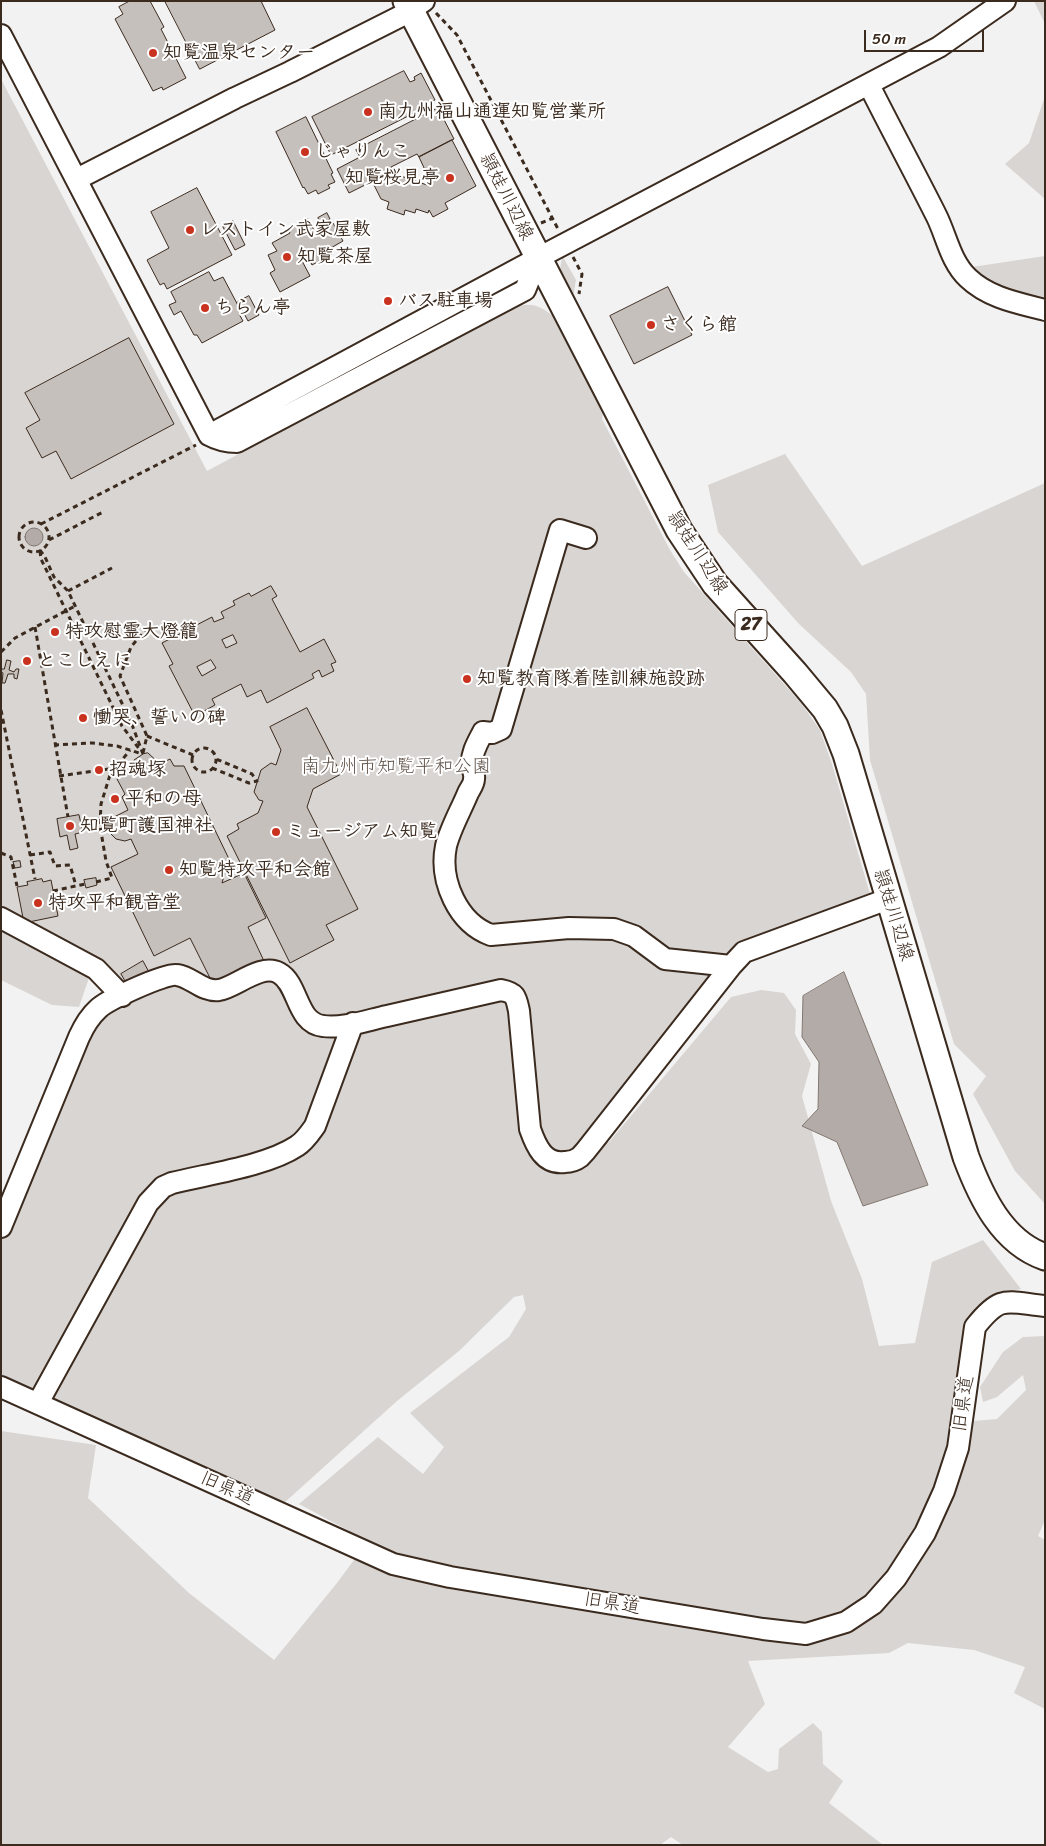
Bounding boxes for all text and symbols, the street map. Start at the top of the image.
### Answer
scale bar [866,20,986,52]
text: 50 m [872,26,906,52]
place label: 知覧温泉センター [163,42,315,64]
marker: 知覧温泉センター [147,47,159,59]
place label: 南九州福山通運知覧営業所 [378,101,606,123]
marker: 南九州福山通運知覧営業所 [362,106,374,118]
place label: じゃりんこ [315,141,410,163]
marker: じゃりんこ [299,146,311,158]
street label: 頴娃川辺線 [474,150,538,244]
place label: 知覧桜見亭 [345,167,440,189]
marker: 知覧桜見亭 [444,172,456,184]
place label: レストイン武家屋敷 [200,219,371,241]
marker: レストイン武家屋敷 [184,224,196,236]
place label: 知覧茶屋 [297,246,373,268]
marker: 知覧茶屋 [281,251,293,263]
place label: バス駐車場 [398,290,493,312]
marker: バス駐車場 [382,295,394,307]
place label: ちらん亭 [215,297,291,319]
marker: ちらん亭 [199,302,211,314]
place label: さくら館 [661,314,737,336]
marker: さくら館 [645,319,657,331]
street label: 頴娃川辺線 [662,507,732,599]
road number: 27 [735,610,767,640]
place label: 特攻慰霊大燈籠 [65,621,198,643]
marker: 特攻慰霊大燈籠 [49,626,61,638]
place label: とこしえに [37,650,132,672]
marker: とこしえに [21,655,33,667]
place label: 知覧教育隊着陸訓練施設跡 [477,668,705,690]
marker: 知覧教育隊着陸訓練施設跡 [461,673,473,685]
place label: 慟哭、誓いの碑 [93,707,226,729]
marker: 慟哭、誓いの碑 [77,712,89,724]
park label: 南九州市知覧平和公園 [301,756,491,778]
place label: 招魂塚 [109,759,166,781]
marker: 招魂塚 [93,764,105,776]
place label: 平和の母 [125,788,201,810]
marker: 平和の母 [109,793,121,805]
place label: 知覧町護国神社 [80,815,213,837]
marker: 知覧町護国神社 [64,820,76,832]
place label: ミュージアム知覧 [286,821,438,843]
marker: ミュージアム知覧 [270,826,282,838]
place label: 知覧特攻平和会館 [179,859,331,881]
marker: 知覧特攻平和会館 [163,864,175,876]
street label: 頴娃川辺線 [868,866,918,964]
place label: 特攻平和観音堂 [48,892,181,914]
marker: 特攻平和観音堂 [32,897,44,909]
street label: 旧県道 [949,1374,979,1434]
street label: 旧県道 [196,1467,258,1511]
street label: 旧県道 [582,1588,642,1620]

